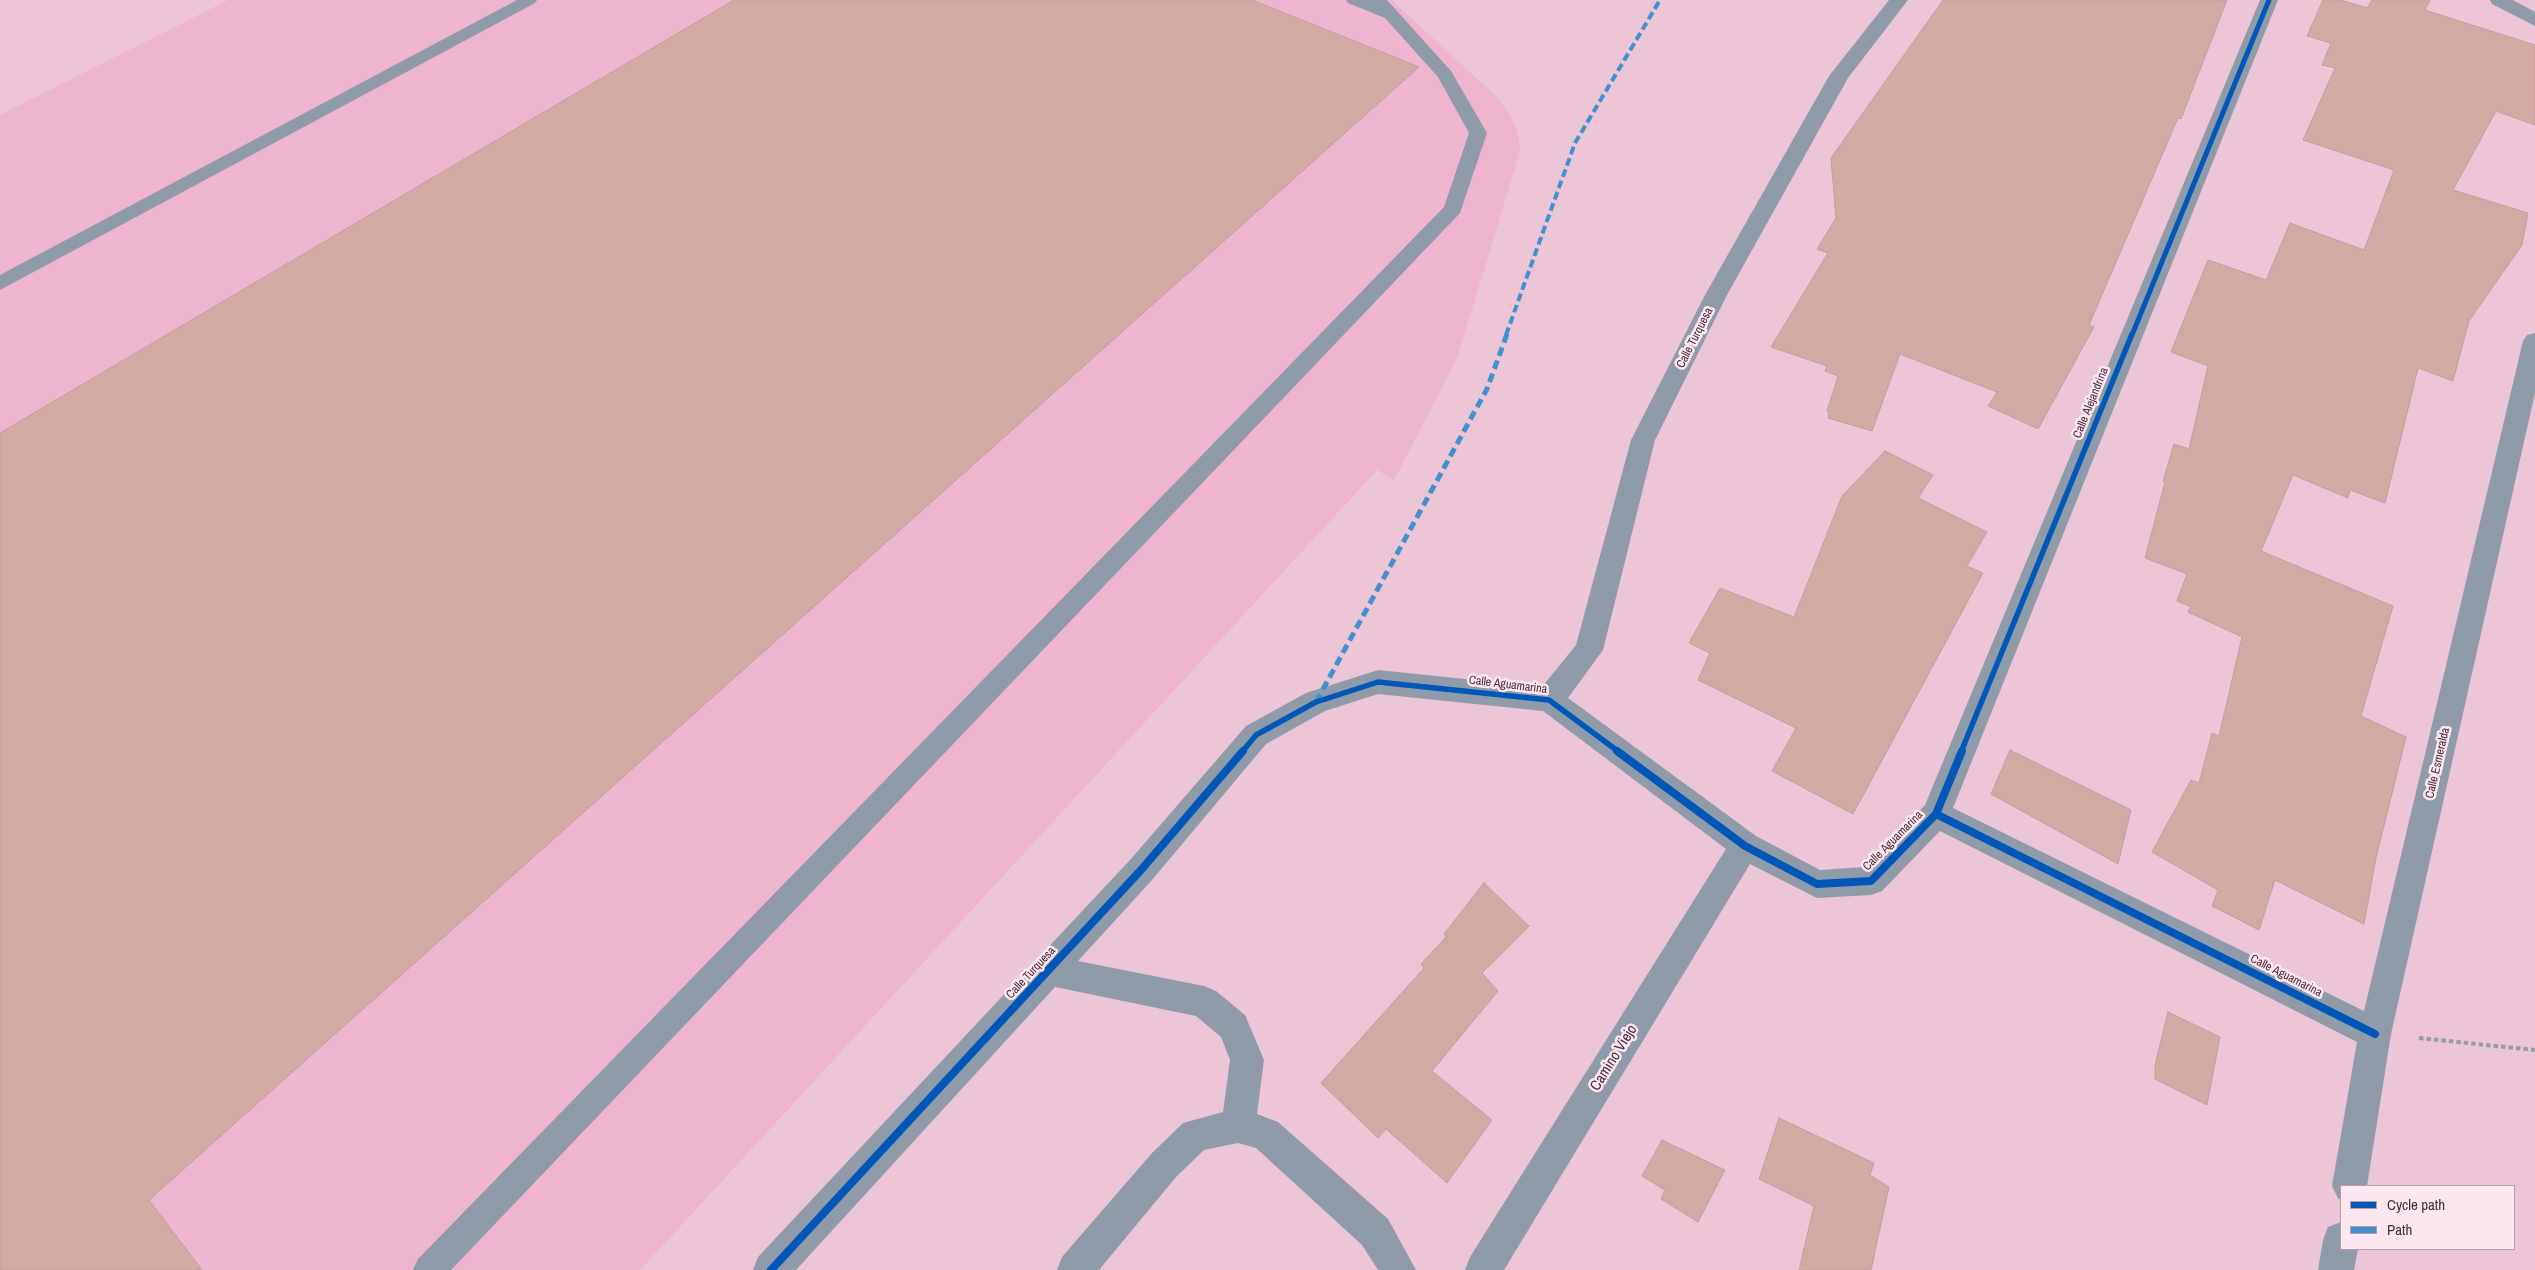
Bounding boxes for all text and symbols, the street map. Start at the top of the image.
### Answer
street label: Calle Turquesa [1674,305,1716,371]
street label: Calle Alejandrina [2070,366,2112,440]
street label: Calle Aguamarina [1468,673,1548,697]
street label: Calle Esmeralda [2423,726,2453,800]
street label: Calle Aguamarina [1860,808,1926,874]
street label: Calle Turquesa [1003,944,1059,1002]
street label: Calle Aguamarina [2248,952,2324,1000]
street label: Camino Viejo [1587,1022,1641,1094]
legend [2340,1185,2515,1250]
text: Cycle path [2387,1194,2445,1215]
text: Path [2387,1219,2412,1240]

